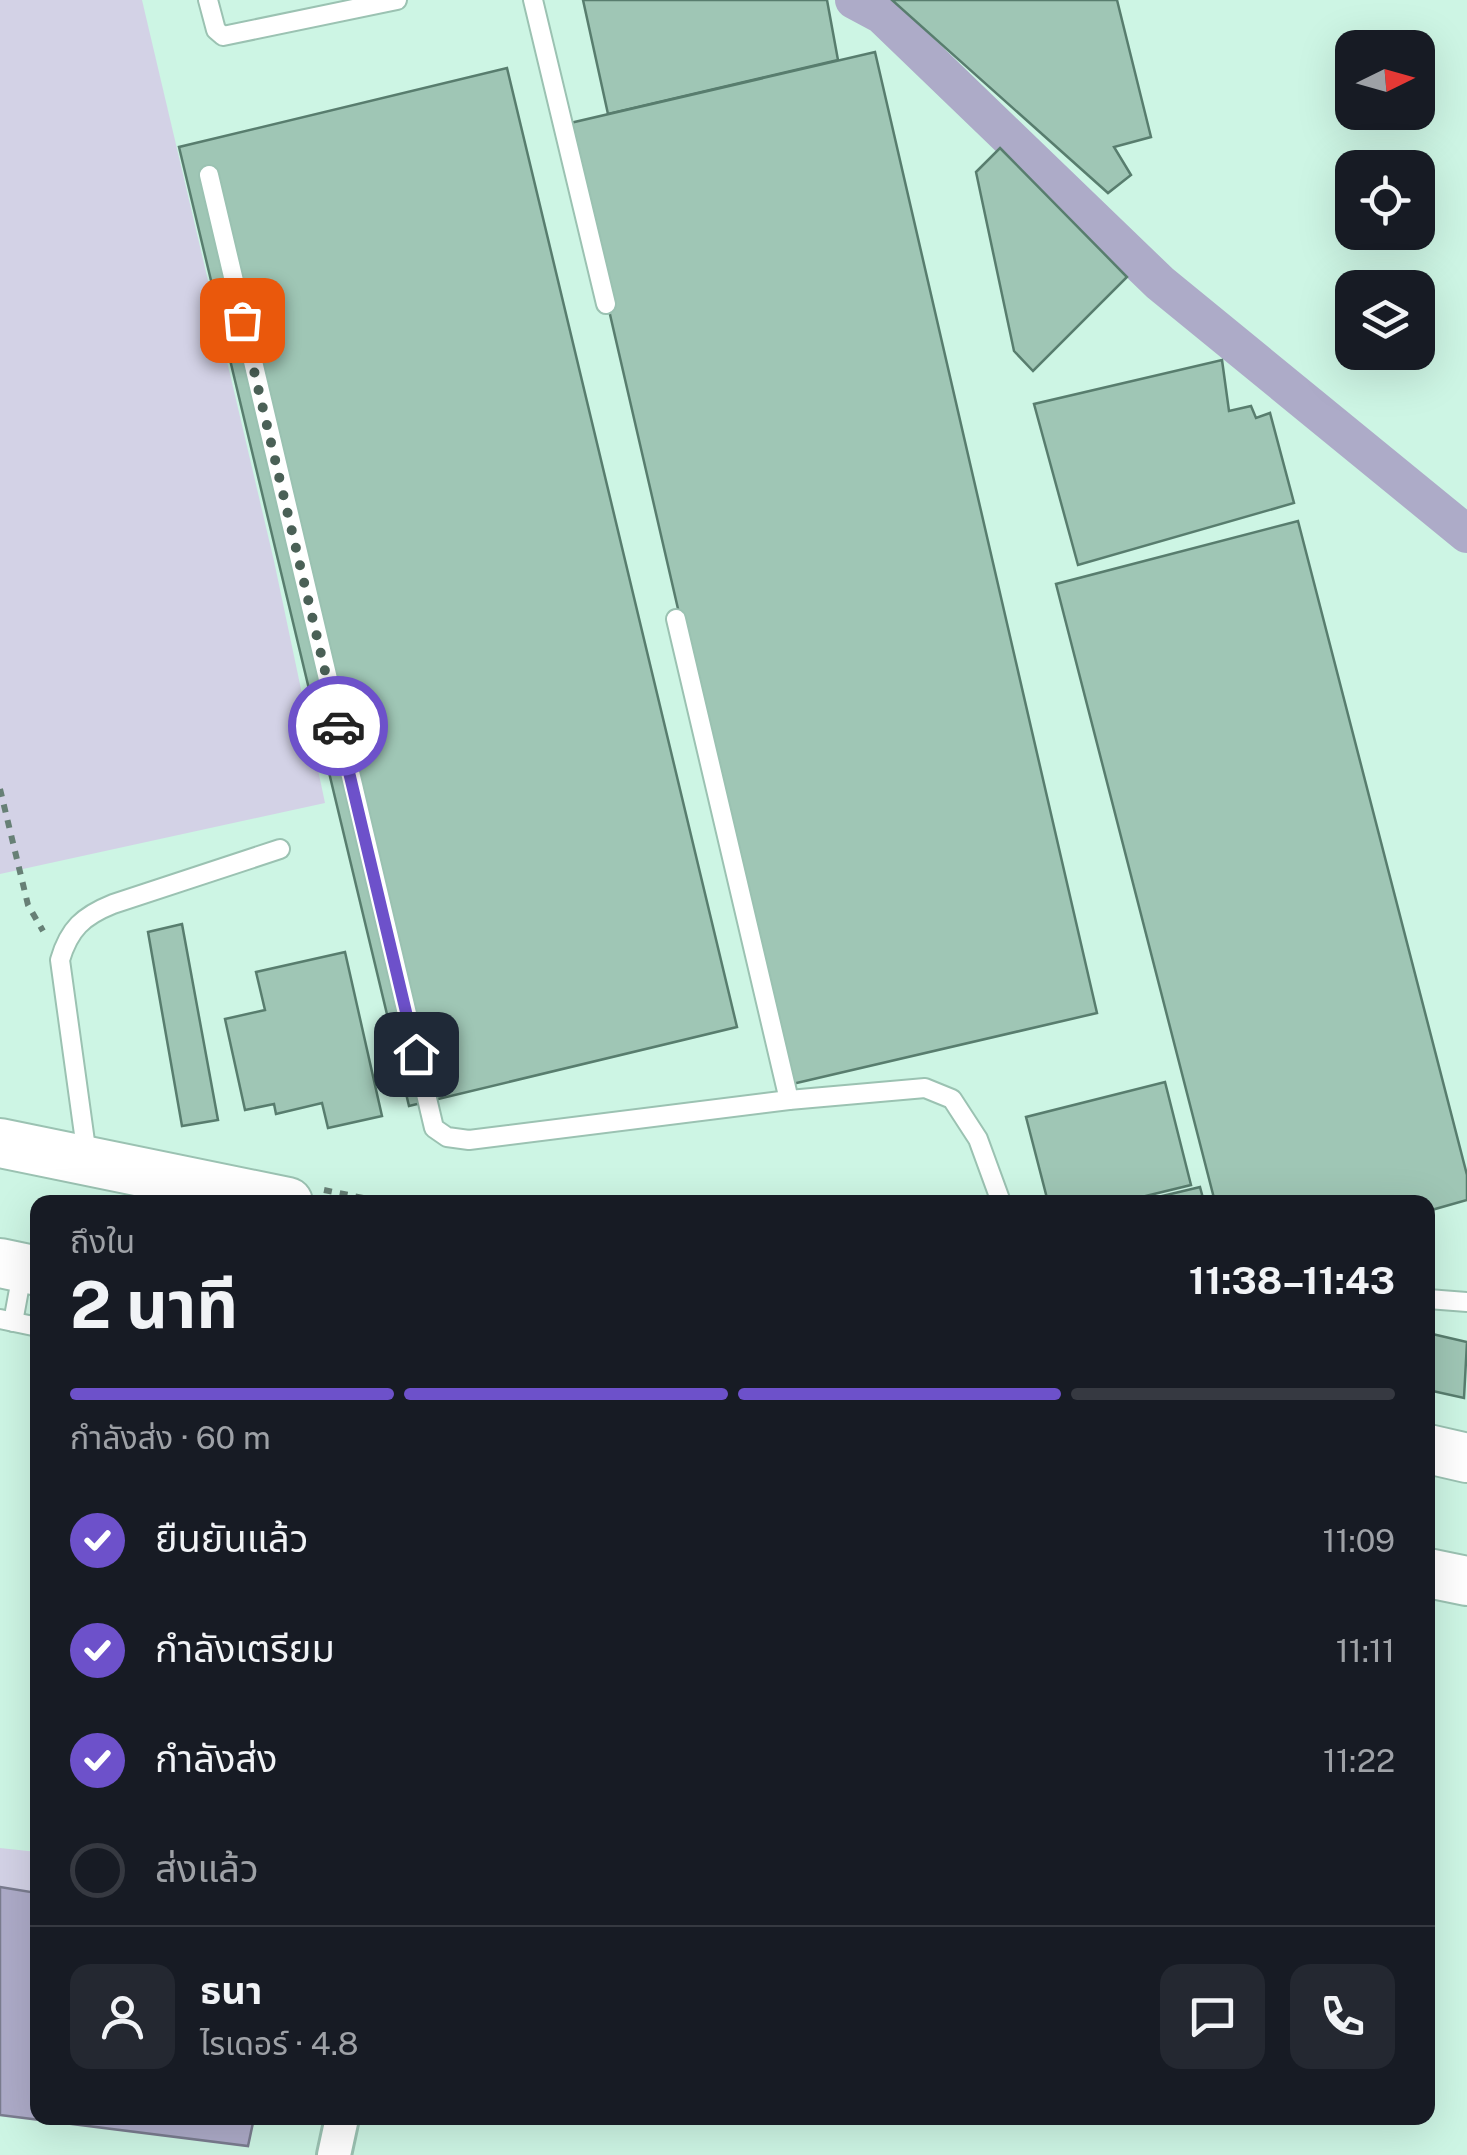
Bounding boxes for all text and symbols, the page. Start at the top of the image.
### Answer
north arrow [1335,30,1435,130]
map controls [1335,30,1435,370]
button: locate [1335,150,1435,250]
button: layers [1335,270,1435,370]
pin [200,278,285,363]
icon: bag [215,293,270,348]
courier [288,676,388,776]
icon: car [311,699,366,754]
pin [374,1012,459,1097]
icon: home [389,1027,444,1082]
text: ถึงใน [70,1223,135,1260]
text: 11:38–11:43 [1189,1258,1395,1303]
text: 2 นาที [70,1266,238,1343]
text: กำลังส่ง · 60 m [70,1419,271,1456]
icon: check [70,1513,125,1568]
text: ยืนยันแล้ว [155,1516,308,1561]
text: 11:09 [1322,1522,1395,1559]
icon: check [70,1623,125,1678]
text: กำลังเตรียม [155,1626,335,1671]
text: 11:11 [1336,1632,1395,1669]
icon: check [70,1733,125,1788]
text: กำลังส่ง [155,1736,277,1781]
text: 11:22 [1323,1742,1395,1779]
text: ส่งแล้ว [155,1846,259,1891]
button: person [70,1964,175,2069]
button: chat [1160,1964,1265,2069]
button: phone [1290,1964,1395,2069]
text: ธนา [200,1968,262,2013]
text: ไรเดอร์ · 4.8 [200,2025,359,2062]

